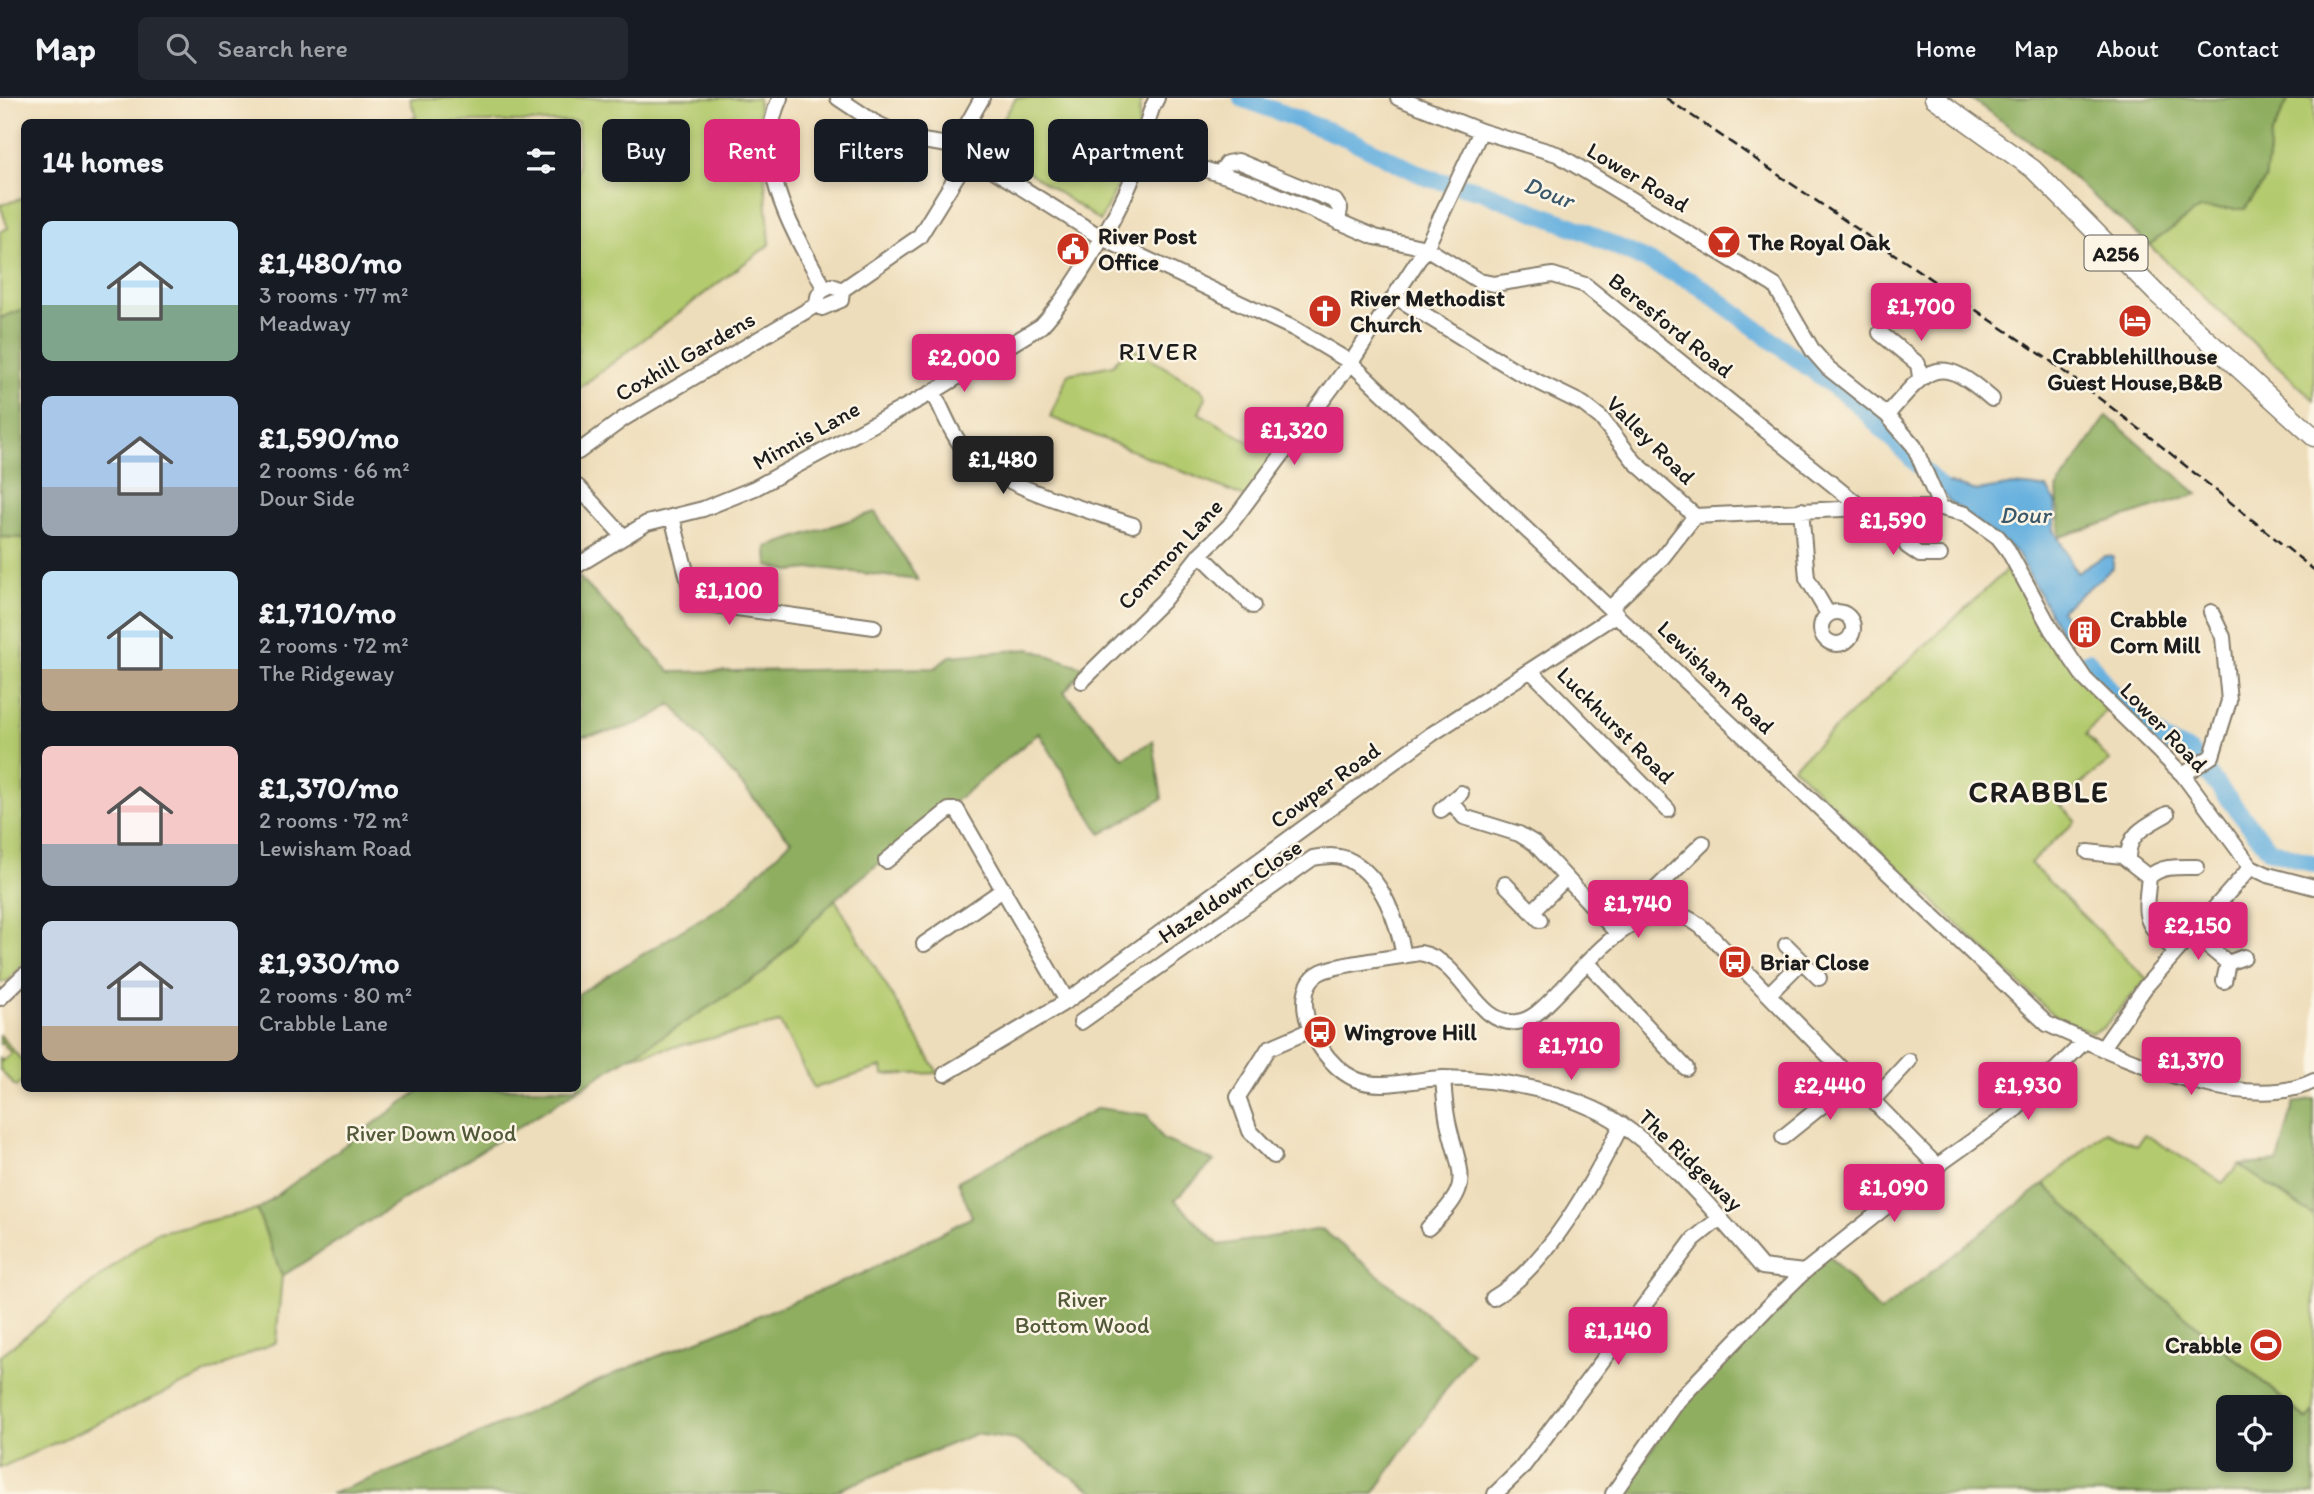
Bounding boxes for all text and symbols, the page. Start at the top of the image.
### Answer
search box [138,17,628,80]
text: Map [35,29,96,68]
icon: search [162,29,200,67]
text: Search here [218,32,348,64]
text: Home [1916,34,1976,63]
text: Map [2014,34,2058,63]
text: About [2096,34,2159,63]
text: Contact [2197,34,2279,63]
chip: Buy [602,119,690,182]
chip: Rent [704,119,800,182]
chip: Filters [814,119,928,182]
chip: New [942,119,1034,182]
chip: Apartment [1048,119,1208,182]
street label: Lower Road [1582,136,1695,219]
icon: filters [522,142,560,180]
text: 14 homes [42,143,164,180]
water label: Dour [1520,169,1580,216]
place label: River Post Office [1098,222,1197,276]
bar icon: The Royal Oak [1705,223,1743,261]
place label: The Royal Oak [1747,228,1891,256]
public building icon: River Post Office [1054,230,1092,268]
road number: A256 [2084,236,2148,270]
text: £1,480/mo [259,244,402,281]
icon: home [98,249,182,333]
street label: Beresford Road [1603,266,1739,384]
text: 3 rooms · 77 m² [259,281,409,309]
place label: River Methodist Church [1350,284,1505,338]
pin: £1,700 [1864,284,1978,343]
church icon: River Methodist Church [1306,292,1344,330]
text: £1,700 [1887,292,1955,320]
hotel icon: Crabblehillhouse Guest House,B&B [2116,302,2154,340]
street label: Coxhill Gardens [610,305,760,407]
text: Meadway [259,309,351,337]
pin: £2,000 [907,334,1021,394]
district label: RIVER [1119,335,1199,367]
place label: Crabblehillhouse Guest House,B&B [2047,342,2223,396]
text: £2,000 [928,343,1000,371]
street label: Valley Road [1600,389,1702,491]
street label: Minnis Lane [748,394,864,476]
pin: £1,320 [1237,408,1351,467]
text: £1,320 [1260,416,1328,444]
text: £1,590/mo [259,419,399,456]
icon: home [98,424,182,508]
pin: £1,480 [946,436,1060,496]
text: £1,480 [968,445,1038,473]
text: 2 rooms · 66 m² [259,456,410,484]
text: Dour Side [259,484,355,512]
street label: Common Lane [1111,493,1229,615]
pin: £1,590 [1836,498,1950,557]
water label: Dour [2000,500,2053,529]
text: £1,590 [1860,506,1926,534]
pin: £1,100 [672,568,786,627]
text: £1,100 [695,576,763,604]
text: £1,710/mo [259,594,396,631]
icon: home [98,599,182,683]
place label: Crabble Corn Mill [2110,605,2201,659]
building icon: Crabble Corn Mill [2066,613,2104,651]
street label: Lewisham Road [1652,614,1780,740]
text: 2 rooms · 72 m² [259,631,409,659]
text: The Ridgeway [259,659,394,687]
street label: Luckhurst Road [1551,660,1681,790]
street label: Lower Road [2114,676,2214,778]
street label: Cowper Road [1265,736,1386,834]
text: £1,370/mo [259,769,399,806]
district label: CRABBLE [1968,773,2110,810]
icon: home [98,774,182,858]
text: 2 rooms · 72 m² [259,806,409,834]
street label: Hazeldown Close [1153,833,1307,949]
text: Lewisham Road [259,834,411,862]
pin: £1,740 [1581,880,1695,940]
text: £1,740 [1604,889,1672,917]
pin: £2,150 [2141,902,2255,962]
text: £2,150 [2165,911,2231,939]
bus stop icon: Briar Close [1716,943,1754,981]
text: £1,930/mo [259,944,400,981]
place label: Briar Close [1760,948,1869,976]
icon: home [98,949,182,1033]
text: 2 rooms · 80 m² [259,981,412,1009]
text: Crabble Lane [259,1009,388,1037]
bus stop icon: Wingrove Hill [1301,1013,1339,1051]
place label: Wingrove Hill [1344,1018,1477,1046]
pin: £1,710 [1514,1023,1628,1082]
text: £1,710 [1539,1031,1603,1059]
pin: £1,370 [2134,1038,2248,1097]
text: £1,370 [2158,1046,2224,1074]
pin: £2,440 [1773,1062,1887,1122]
pin: £1,930 [1971,1062,2085,1122]
text: £2,440 [1794,1071,1866,1099]
text: £1,930 [1994,1071,2062,1099]
street label: The Ridgeway [1633,1103,1749,1217]
park label: River Down Wood [346,1119,516,1147]
pin: £1,090 [1837,1164,1951,1224]
text: £1,090 [1860,1173,1928,1201]
park label: River Bottom Wood [1015,1285,1149,1339]
pin: £1,140 [1561,1308,1675,1367]
text: £1,140 [1584,1316,1652,1344]
sports icon: Crabble [2247,1326,2285,1364]
place label: Crabble [2165,1331,2242,1359]
map controls [2216,1395,2293,1472]
button: locate [2216,1395,2293,1472]

